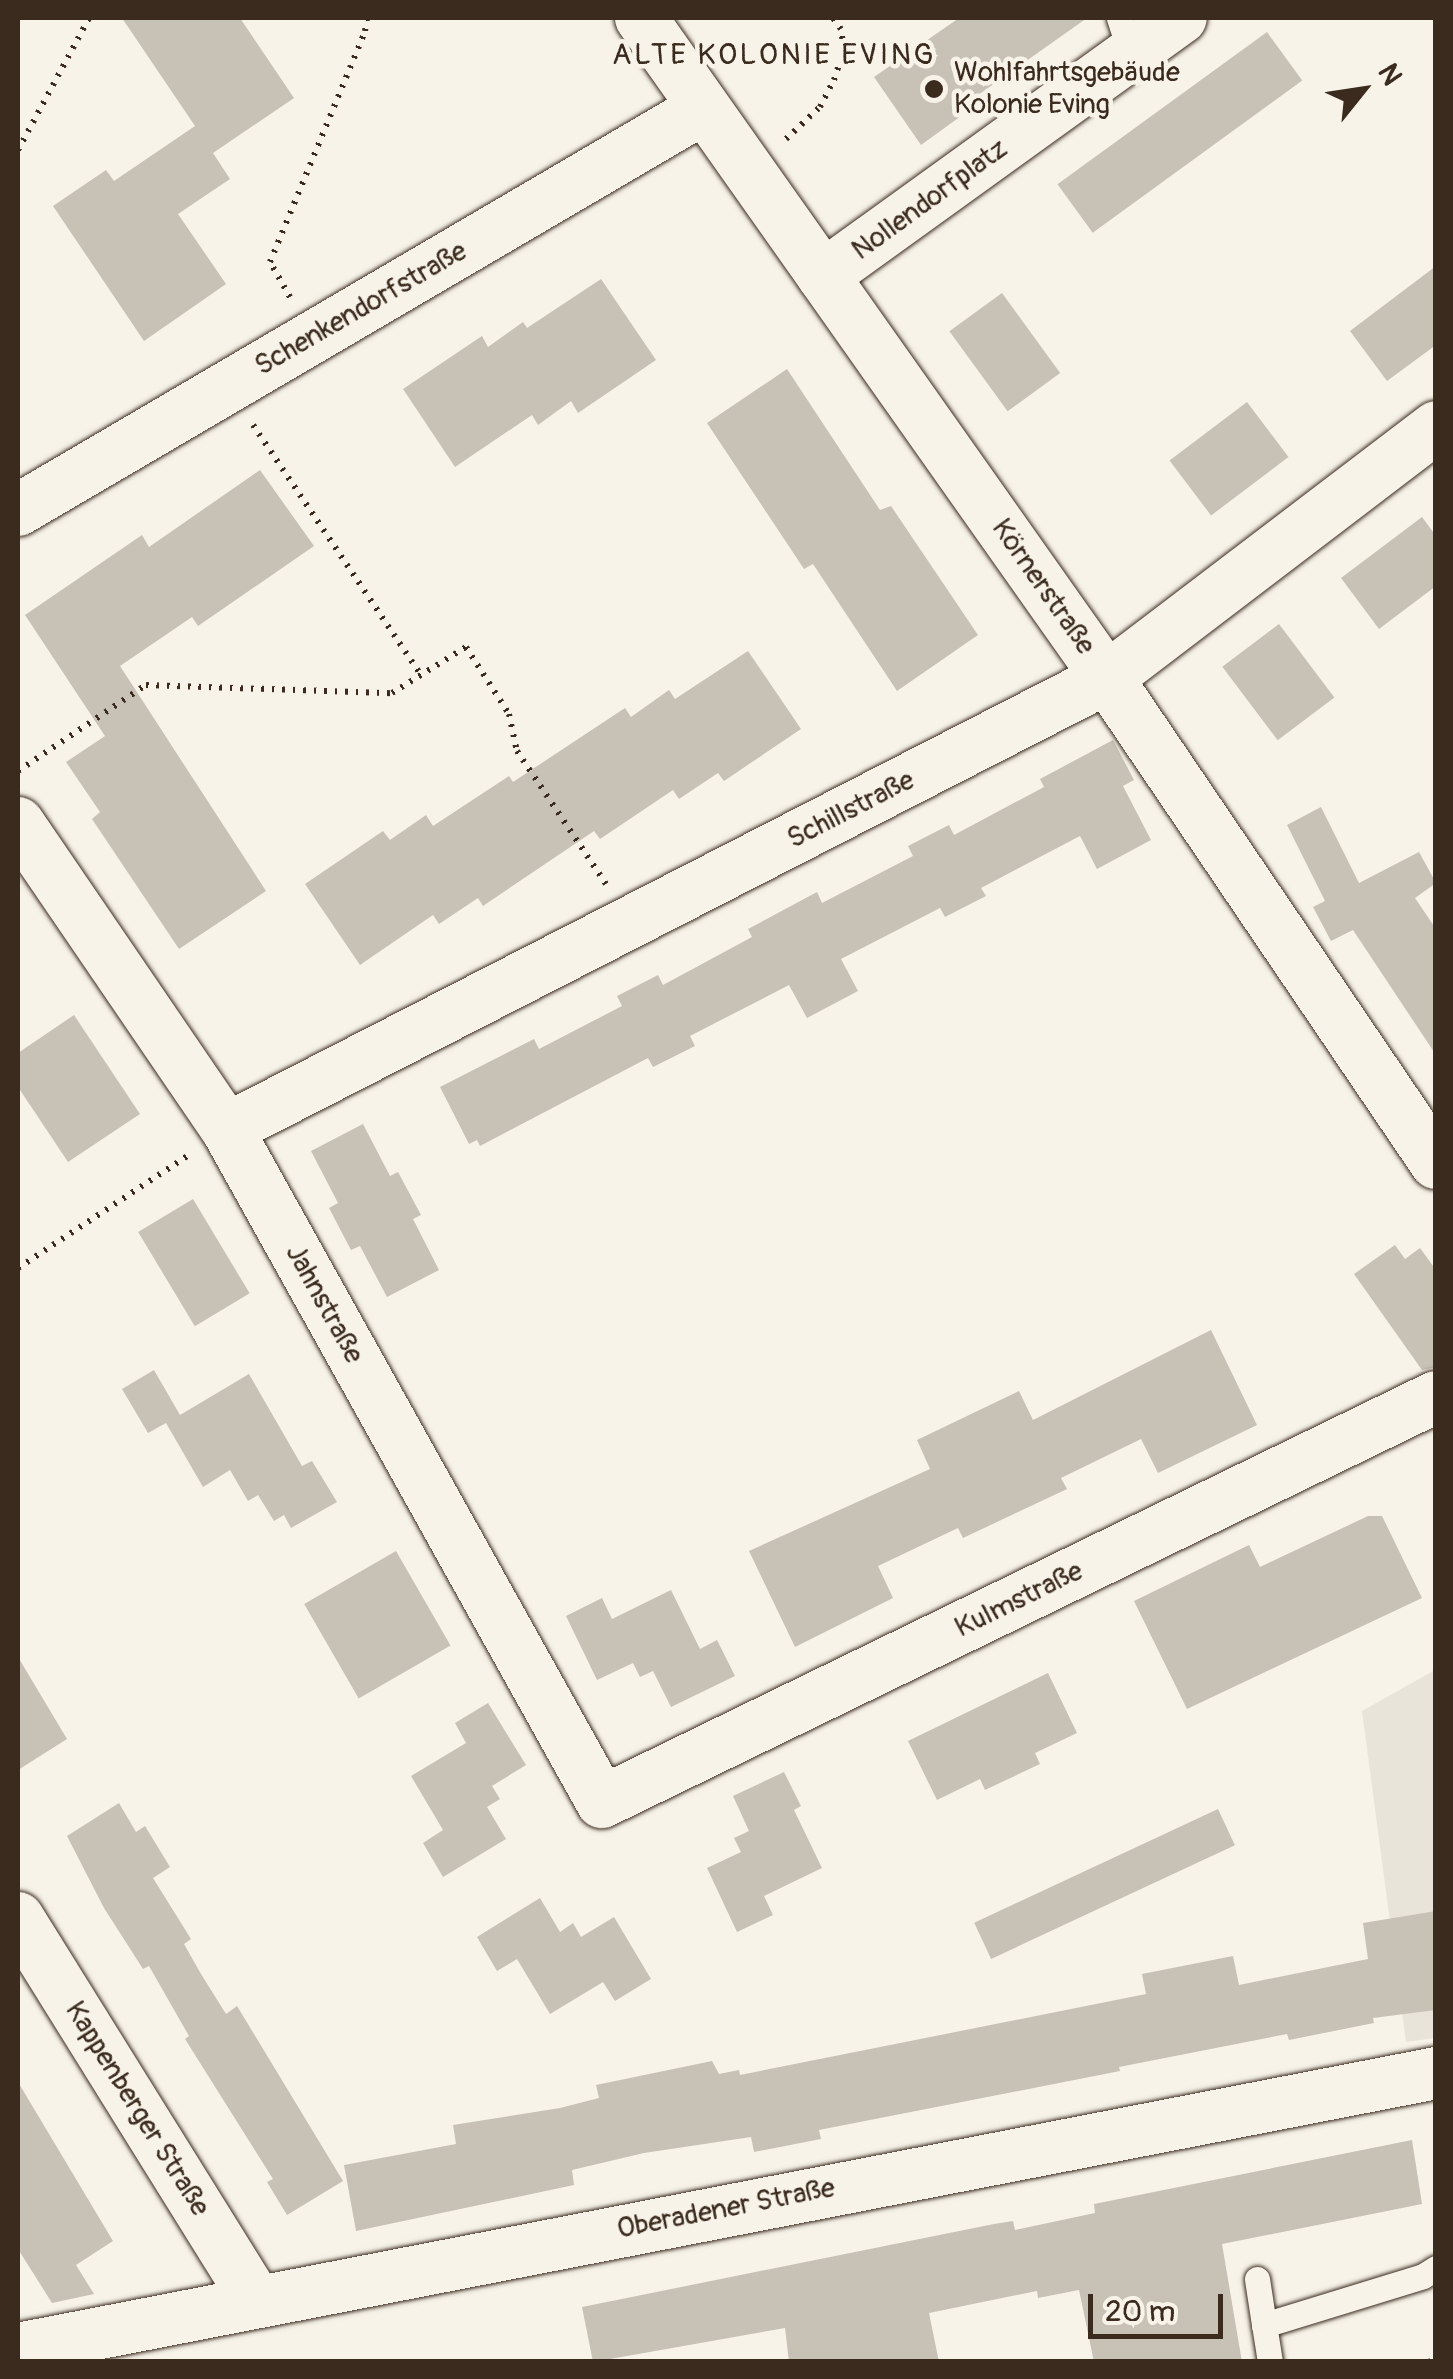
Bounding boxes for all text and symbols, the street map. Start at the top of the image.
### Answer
district label: ALTE KOLONIE EVING [612,37,936,73]
north arrow [1313,40,1413,140]
place label: Wohlfahrtsgebäude Kolonie Eving [954,56,1180,122]
text: N [1370,58,1409,92]
marker: Wohlfahrtsgebäude Kolonie Eving [923,78,945,100]
street label: Nollendorfplatz [846,132,1014,268]
street label: Schenkendorfstraße [249,235,473,383]
street label: Körnerstraße [984,513,1102,661]
street label: Schillstraße [782,764,920,856]
street label: Jahnstraße [278,1239,370,1369]
street label: Kulmstraße [950,1555,1088,1645]
street label: Kappenberger Straße [57,1996,217,2222]
street label: Oberadener Straße [614,2171,838,2247]
scale bar [1093,2274,1228,2336]
text: 20 m [1105,2293,1175,2330]

